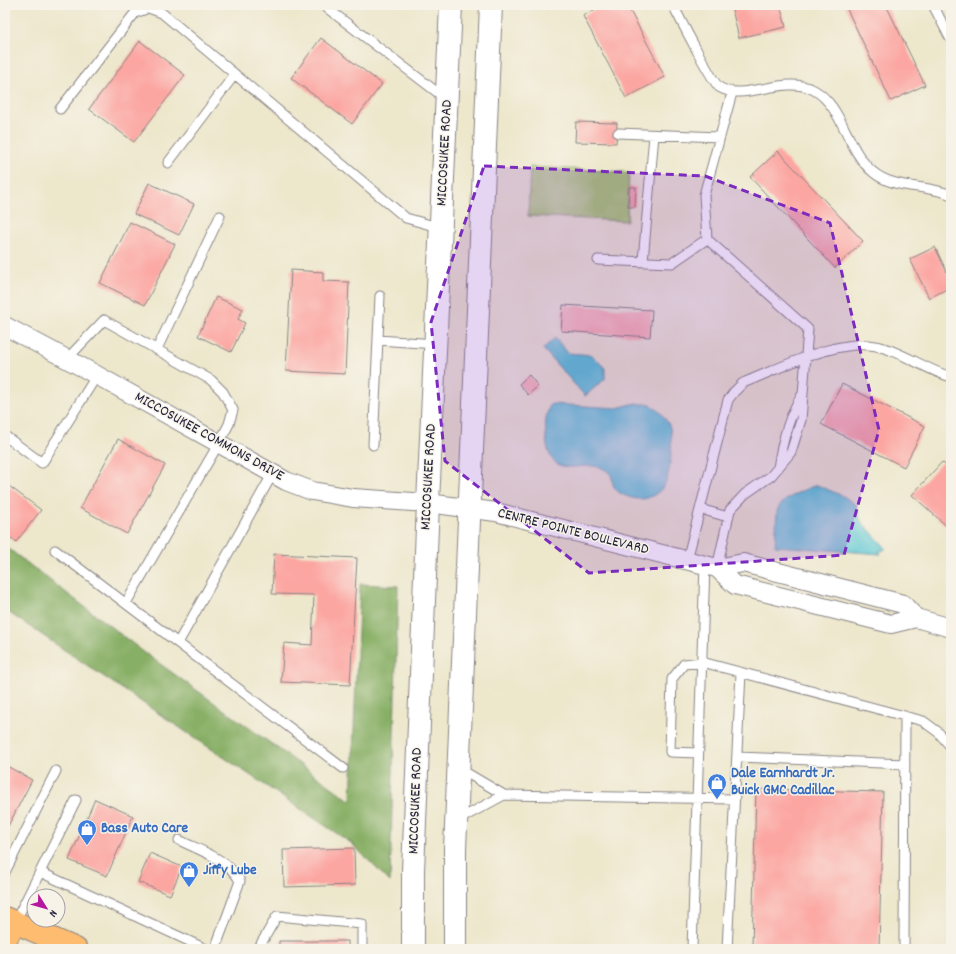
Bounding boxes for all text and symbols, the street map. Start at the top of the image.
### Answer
street label: MICCOSUKEE ROAD [431,99,459,207]
street label: MICCOSUKEE COMMONS DRIVE [130,387,288,487]
street label: MICCOSUKEE ROAD [415,423,443,531]
street label: CENTRE POINTE BOULEVARD [495,503,651,562]
street label: MICCOSUKEE ROAD [403,747,429,855]
place label: Dale Earnhardt Jr. Buick GMC Cadillac [731,763,835,802]
shop icon: Dale Earnhardt Jr. Buick GMC Cadillac [706,772,728,800]
shop icon: Bass Auto Care [76,818,98,846]
place label: Bass Auto Care [101,818,189,840]
shop icon: Jiffy Lube [178,860,200,888]
place label: Jiffy Lube [203,860,257,882]
north arrow [26,888,66,928]
text: N [44,906,60,920]

